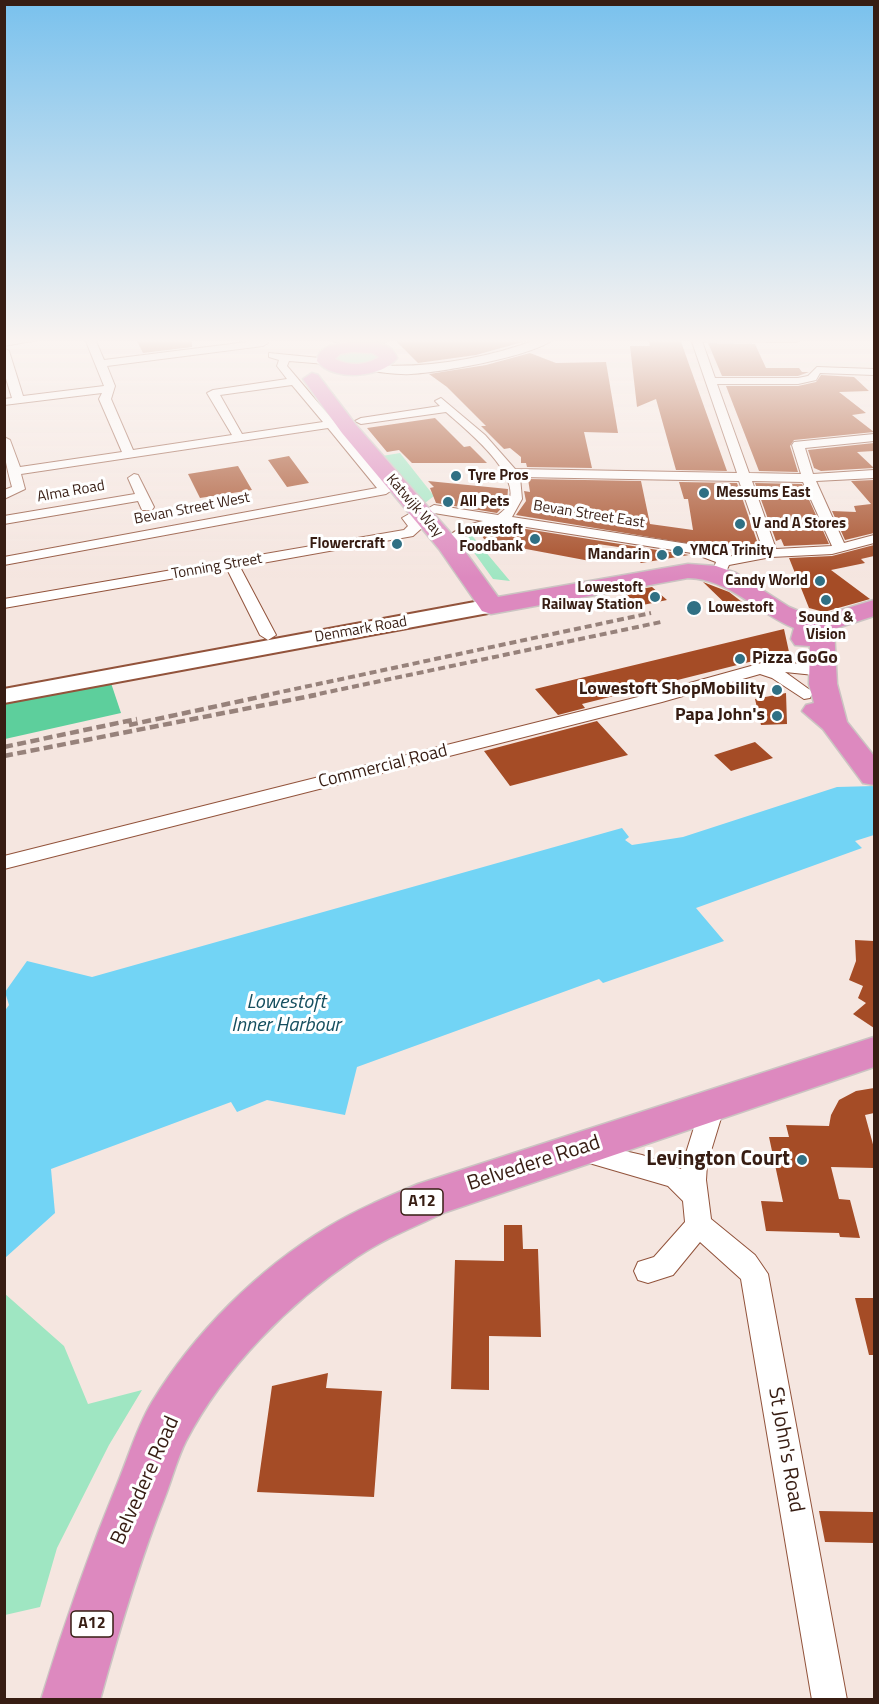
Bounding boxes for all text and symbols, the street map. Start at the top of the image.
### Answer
place label: Tyre Pros [468,467,529,485]
marker: Tyre Pros [449,469,463,483]
street label: Katwijk Way [382,471,446,541]
street label: Alma Road [36,477,106,507]
place label: Messums East [716,484,810,502]
marker: Messums East [697,486,711,500]
street label: Bevan Street West [133,489,251,529]
place label: All Pets [460,493,509,511]
marker: All Pets [441,495,455,509]
street label: Bevan Street East [532,497,646,533]
place label: V and A Stores [752,515,846,533]
marker: V and A Stores [733,517,747,531]
place label: Lowestoft Foodbank [457,521,523,556]
marker: Lowestoft Foodbank [528,532,542,546]
place label: Flowercraft [309,535,385,553]
marker: Flowercraft [390,537,404,551]
place label: YMCA Trinity [690,542,773,560]
marker: YMCA Trinity [671,544,685,558]
place label: Mandarin [588,546,650,564]
marker: Mandarin [655,548,669,562]
street label: Tonning Street [170,550,264,584]
place label: Candy World [725,572,808,590]
marker: Candy World [813,574,827,588]
place label: Lowestoft Railway Station [541,579,643,614]
marker: Lowestoft Railway Station [648,590,662,604]
marker: Sound & Vision [819,593,833,607]
marker: Lowestoft [685,599,703,617]
place label: Lowestoft [708,599,774,617]
place label: Sound & Vision [799,609,853,644]
street label: Denmark Road [313,613,409,647]
place label: Pizza GoGo [752,648,838,670]
marker: Pizza GoGo [733,652,747,666]
place label: Lowestoft ShopMobility [579,679,765,701]
marker: Lowestoft ShopMobility [770,683,784,697]
place label: Papa John's [675,705,765,727]
marker: Papa John's [770,709,784,723]
street label: Commercial Road [316,741,450,793]
water label: Lowestoft Inner Harbour [231,991,341,1038]
street label: Belvedere Road [464,1131,604,1197]
place label: Levington Court [646,1147,790,1173]
marker: Levington Court [795,1153,809,1167]
road number: A12 [401,1189,443,1215]
street label: St John's Road [762,1385,808,1515]
street label: Belvedere Road [106,1413,186,1549]
road number: A12 [71,1611,113,1637]

